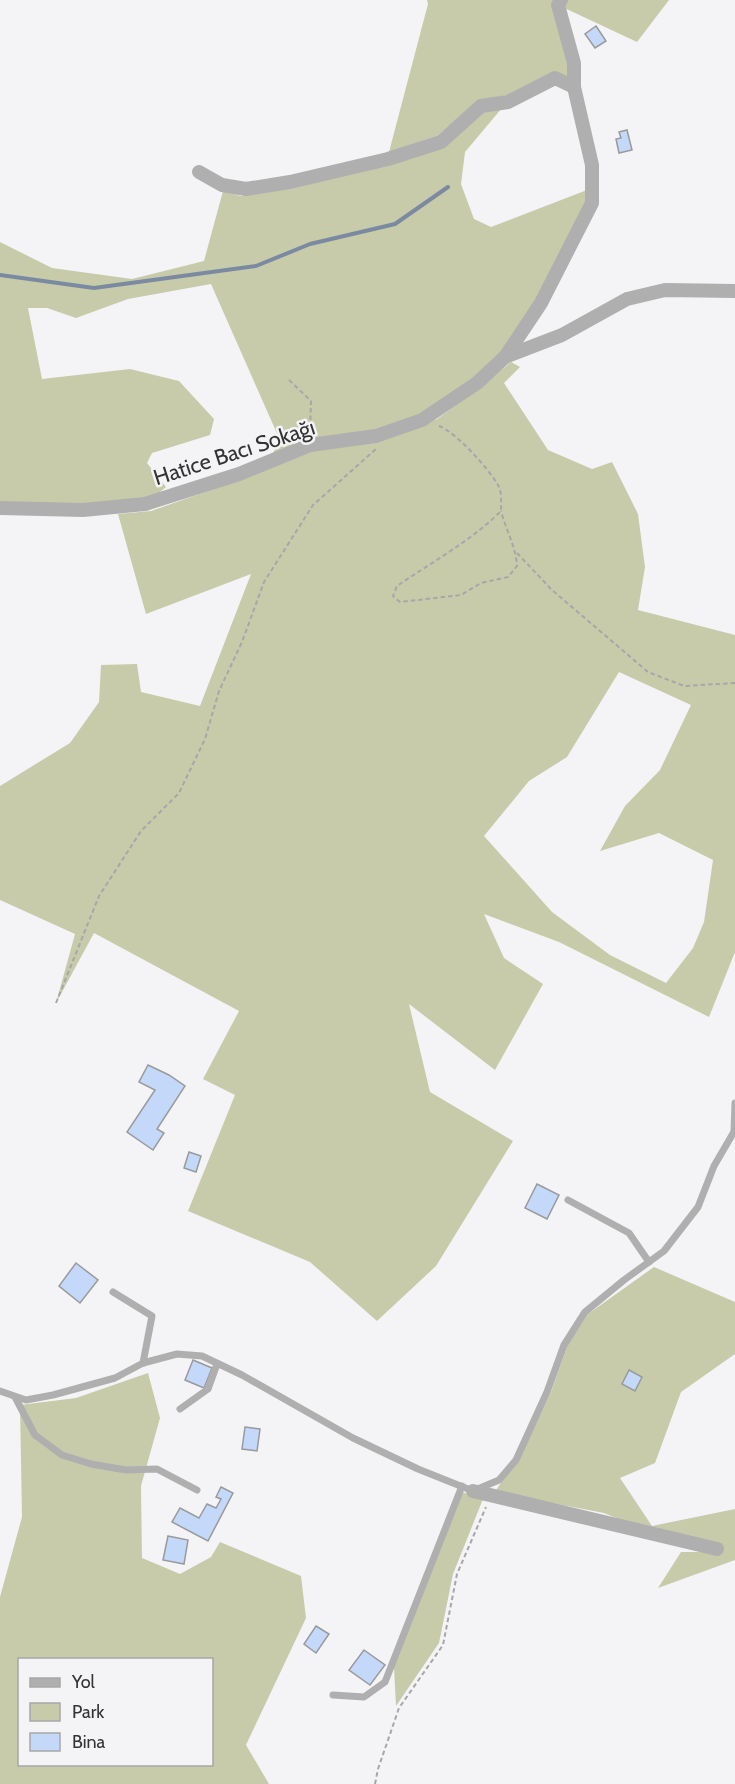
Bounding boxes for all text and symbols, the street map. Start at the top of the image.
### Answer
street label: Hatice Bacı Sokağı [150,414,318,491]
legend [18,1658,213,1766]
text: Yol [71,1671,96,1693]
text: Park [72,1701,105,1723]
text: Bina [72,1731,106,1753]

